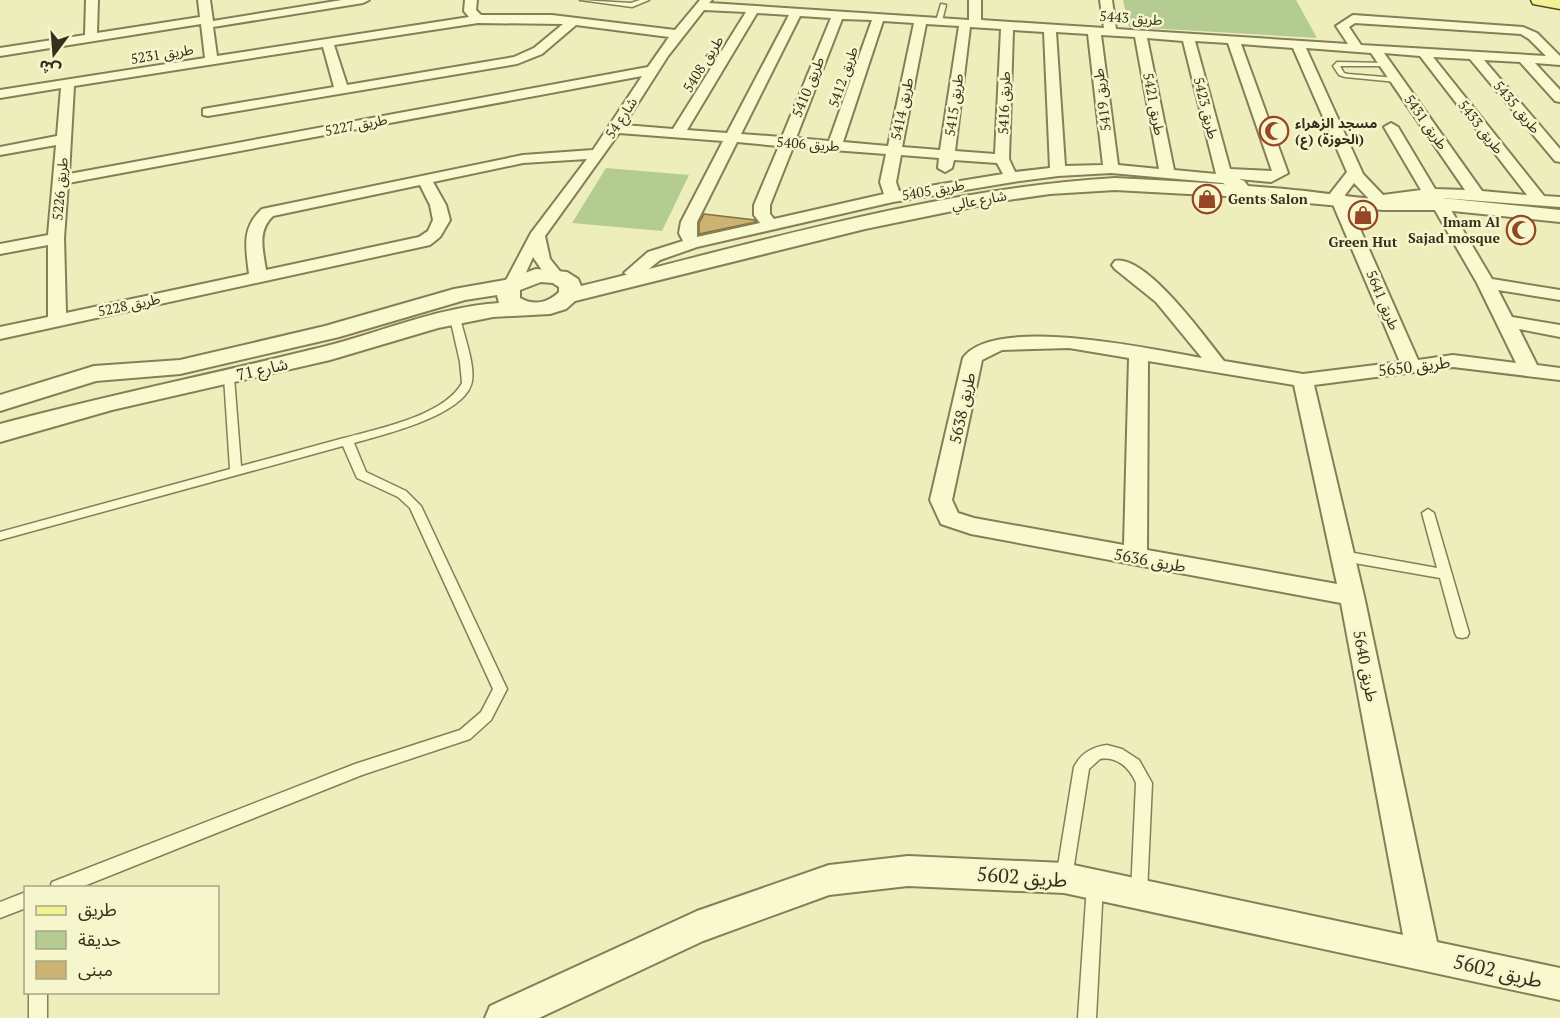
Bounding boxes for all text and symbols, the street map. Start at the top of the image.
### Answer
street label: طريق 5443 [1099,6,1163,30]
north arrow [24,24,84,84]
street label: طريق 5408 [678,32,728,96]
street label: طريق 5231 [129,39,195,69]
street label: طريق 5412 [823,44,863,110]
street label: طريق 5410 [787,54,829,120]
text: ش [36,55,63,82]
street label: طريق 5419 [1088,67,1116,133]
street label: طريق 5416 [993,71,1015,135]
street label: طريق 5421 [1138,71,1170,137]
street label: طريق 5415 [940,72,968,138]
street label: طريق 5423 [1189,75,1223,141]
street label: طريق 5414 [886,76,918,142]
street label: طريق 5435 [1489,76,1545,138]
street label: طريق 5431 [1400,90,1452,154]
street label: شارع 54 [600,93,643,143]
street label: طريق 5433 [1454,96,1508,158]
street label: طريق 5227 [323,109,389,141]
place label: مسجد الزهراء (ع) (الحوزة) [1295,113,1377,150]
mosque icon: مسجد الزهراء (ع) (الحوزة) [1258,115,1290,147]
street label: طريق 5406 [776,132,840,156]
street label: طريق 5226 [47,157,73,221]
street label: طريق 5405 [900,175,966,205]
shop icon: Gents Salon [1191,183,1223,215]
street label: شارع عالي [950,185,1008,216]
place label: Gents Salon [1228,189,1308,208]
shop icon: Green Hut [1347,199,1379,231]
place label: Imam Al Sajad mosque [1408,212,1500,247]
mosque icon: Imam Al Sajad mosque [1505,214,1537,246]
place label: Green Hut [1329,232,1398,251]
street label: طريق 5641 [1361,267,1405,333]
street label: طريق 5228 [96,289,162,321]
street label: طريق 5650 [1377,351,1451,381]
street label: شارع 71 [234,352,290,388]
street label: طريق 5638 [944,370,980,446]
street label: طريق 5636 [1112,543,1188,577]
street label: طريق 5640 [1348,628,1384,704]
street label: طريق 5602 [976,860,1068,893]
legend [24,886,219,994]
text: طريق [78,897,117,921]
text: حديقة [78,927,121,951]
street label: طريق 5602 [1451,947,1545,994]
text: مبنى [78,957,113,981]

